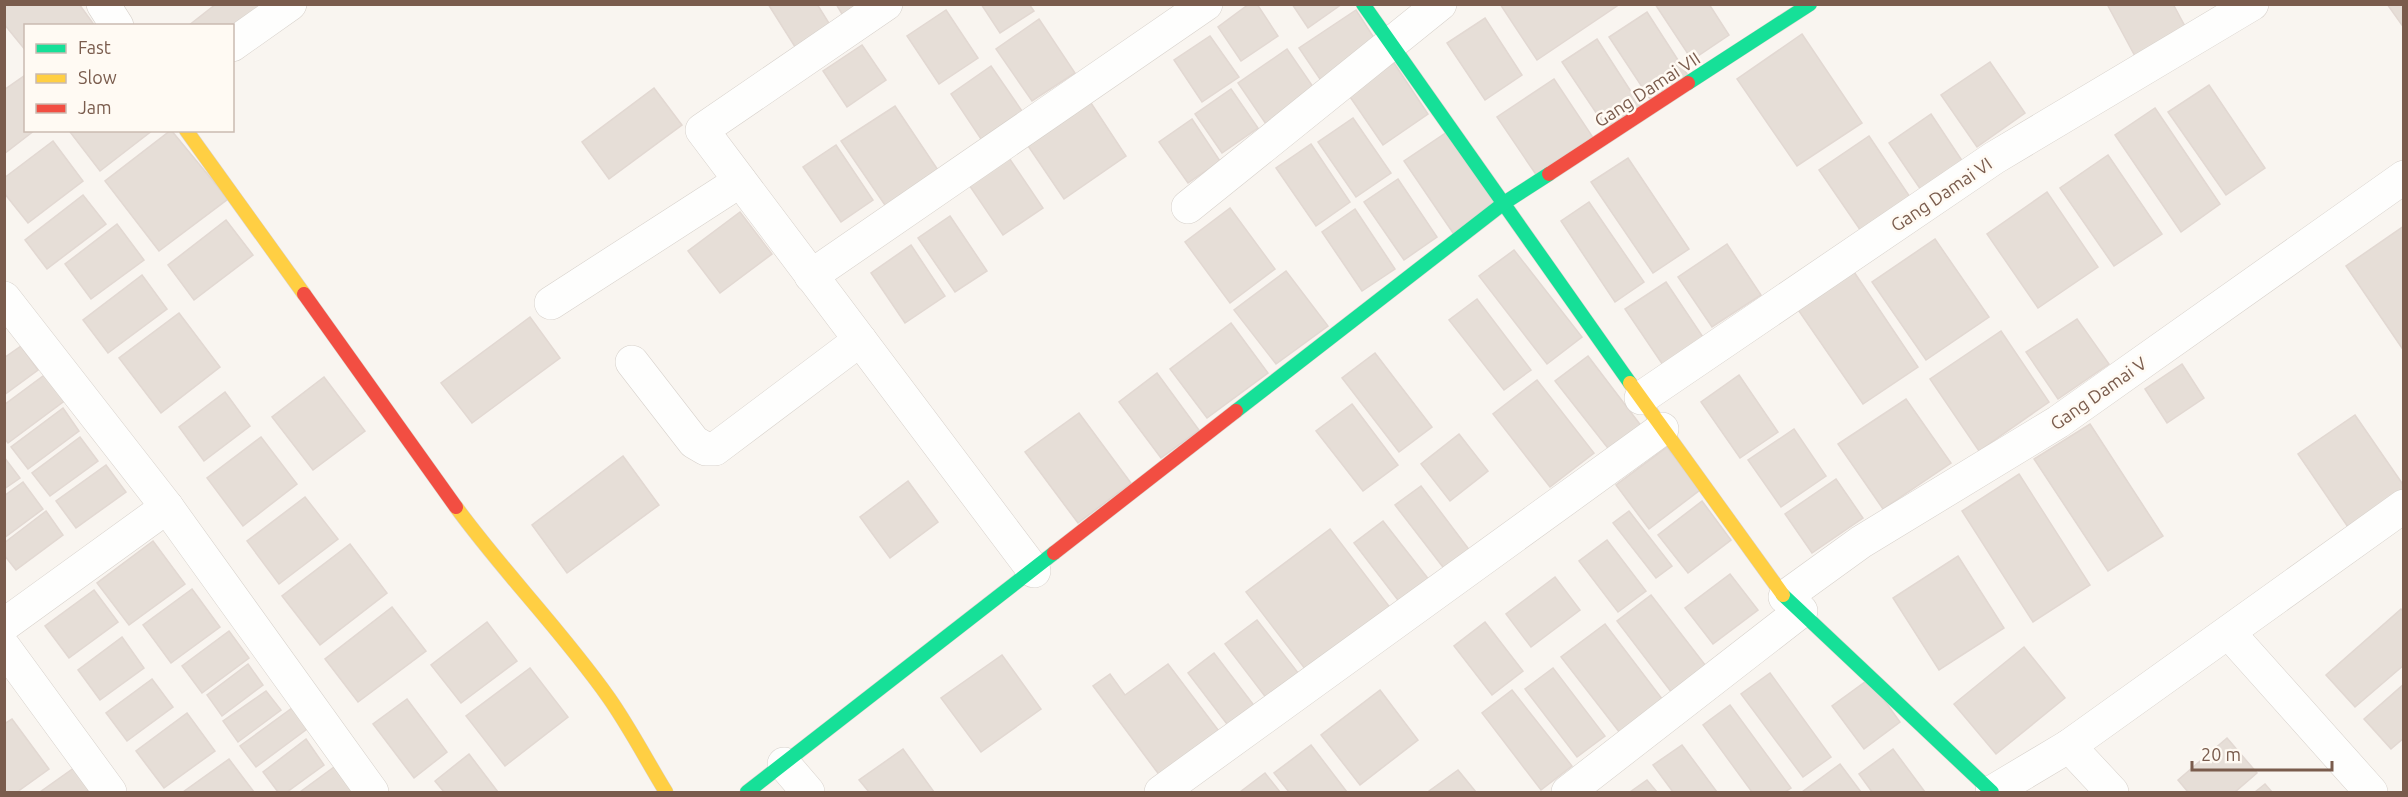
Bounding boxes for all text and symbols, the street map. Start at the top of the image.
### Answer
legend [24,24,234,132]
text: Fast [78,37,111,57]
street label: Gang Damai VII [1590,47,1704,131]
text: Slow [78,67,117,87]
text: Jam [78,97,112,117]
street label: Gang Damai VI [1887,153,1995,235]
street label: Gang Damai V [2046,352,2150,433]
scale bar [2192,734,2332,772]
text: 20 m [2201,744,2241,764]

